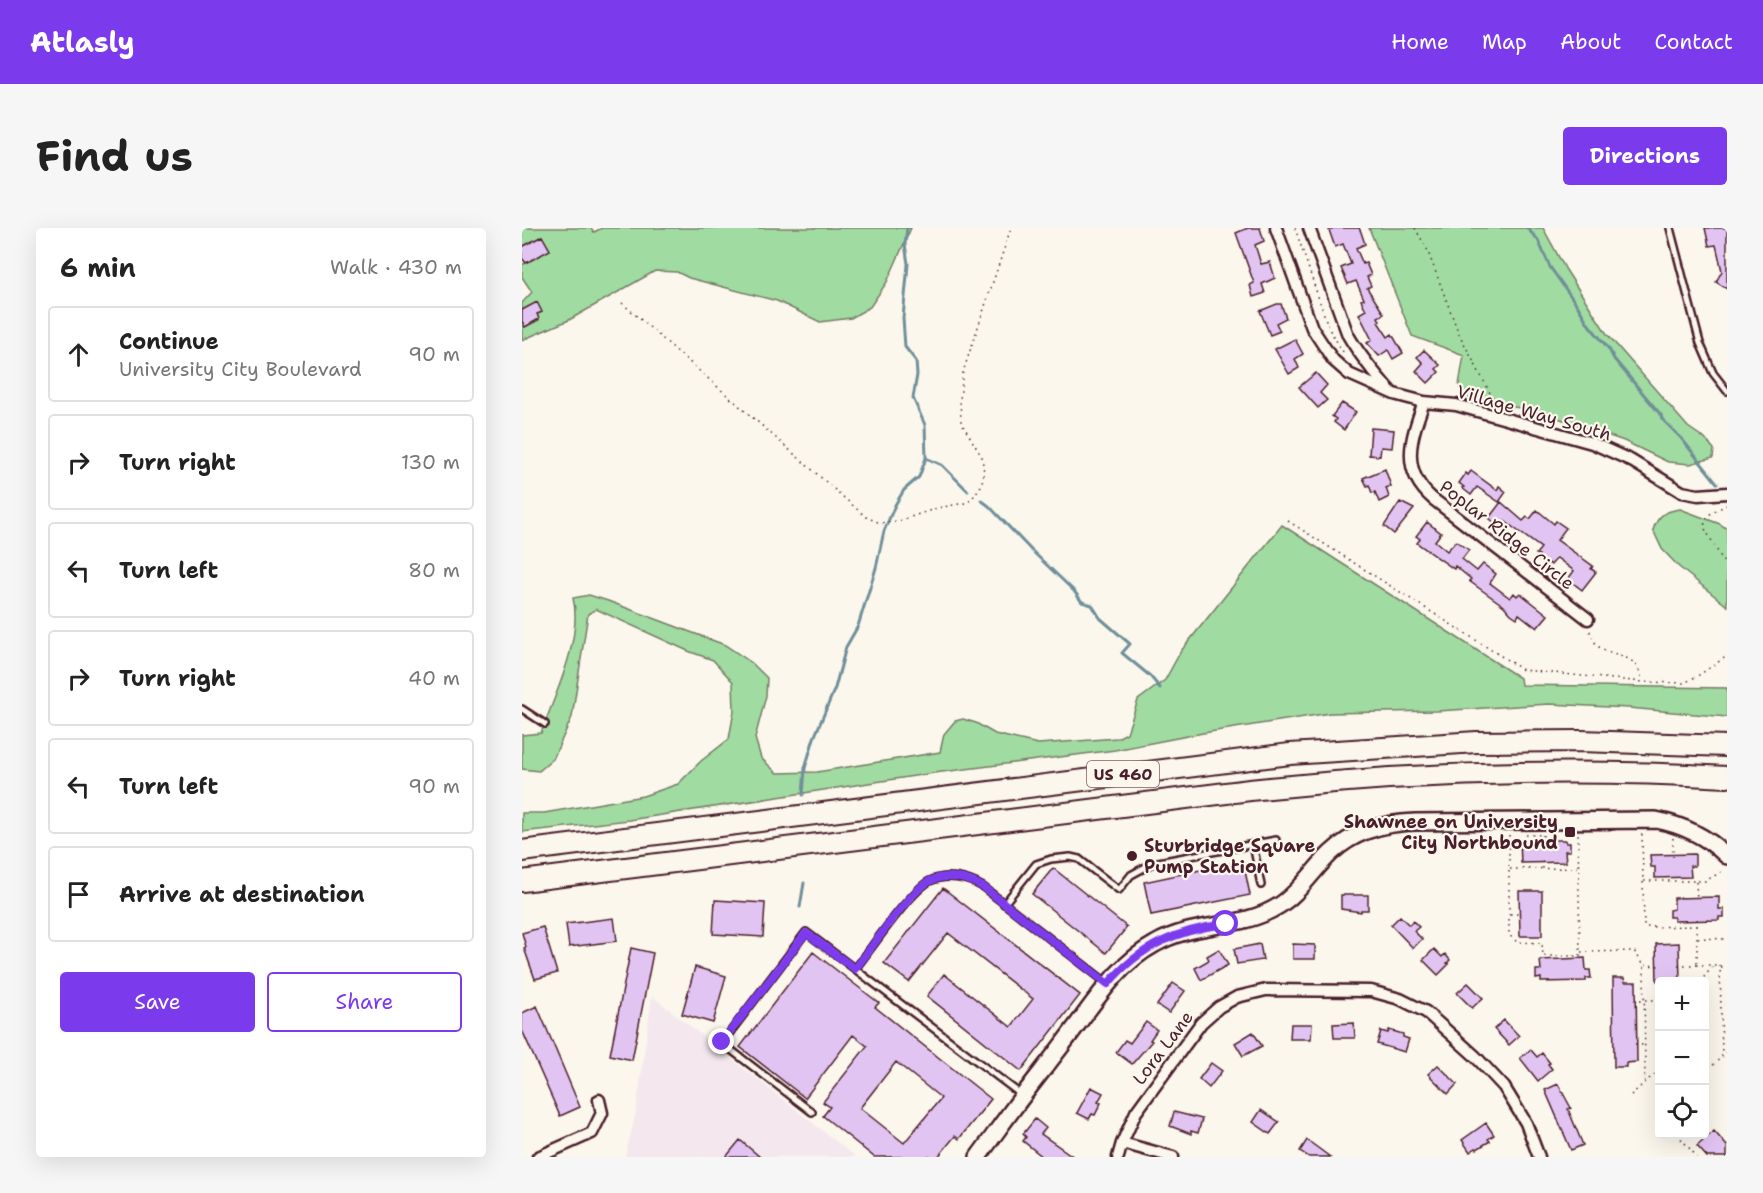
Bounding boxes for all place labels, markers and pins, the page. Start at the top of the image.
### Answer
place label: Shawnee on University City Northbound [1344,810,1558,855]
marker: Shawnee on University City Northbound [1563,825,1577,839]
place label: Sturbridge Square Pump Station [1144,834,1316,879]
marker: Sturbridge Square Pump Station [1125,849,1139,863]

